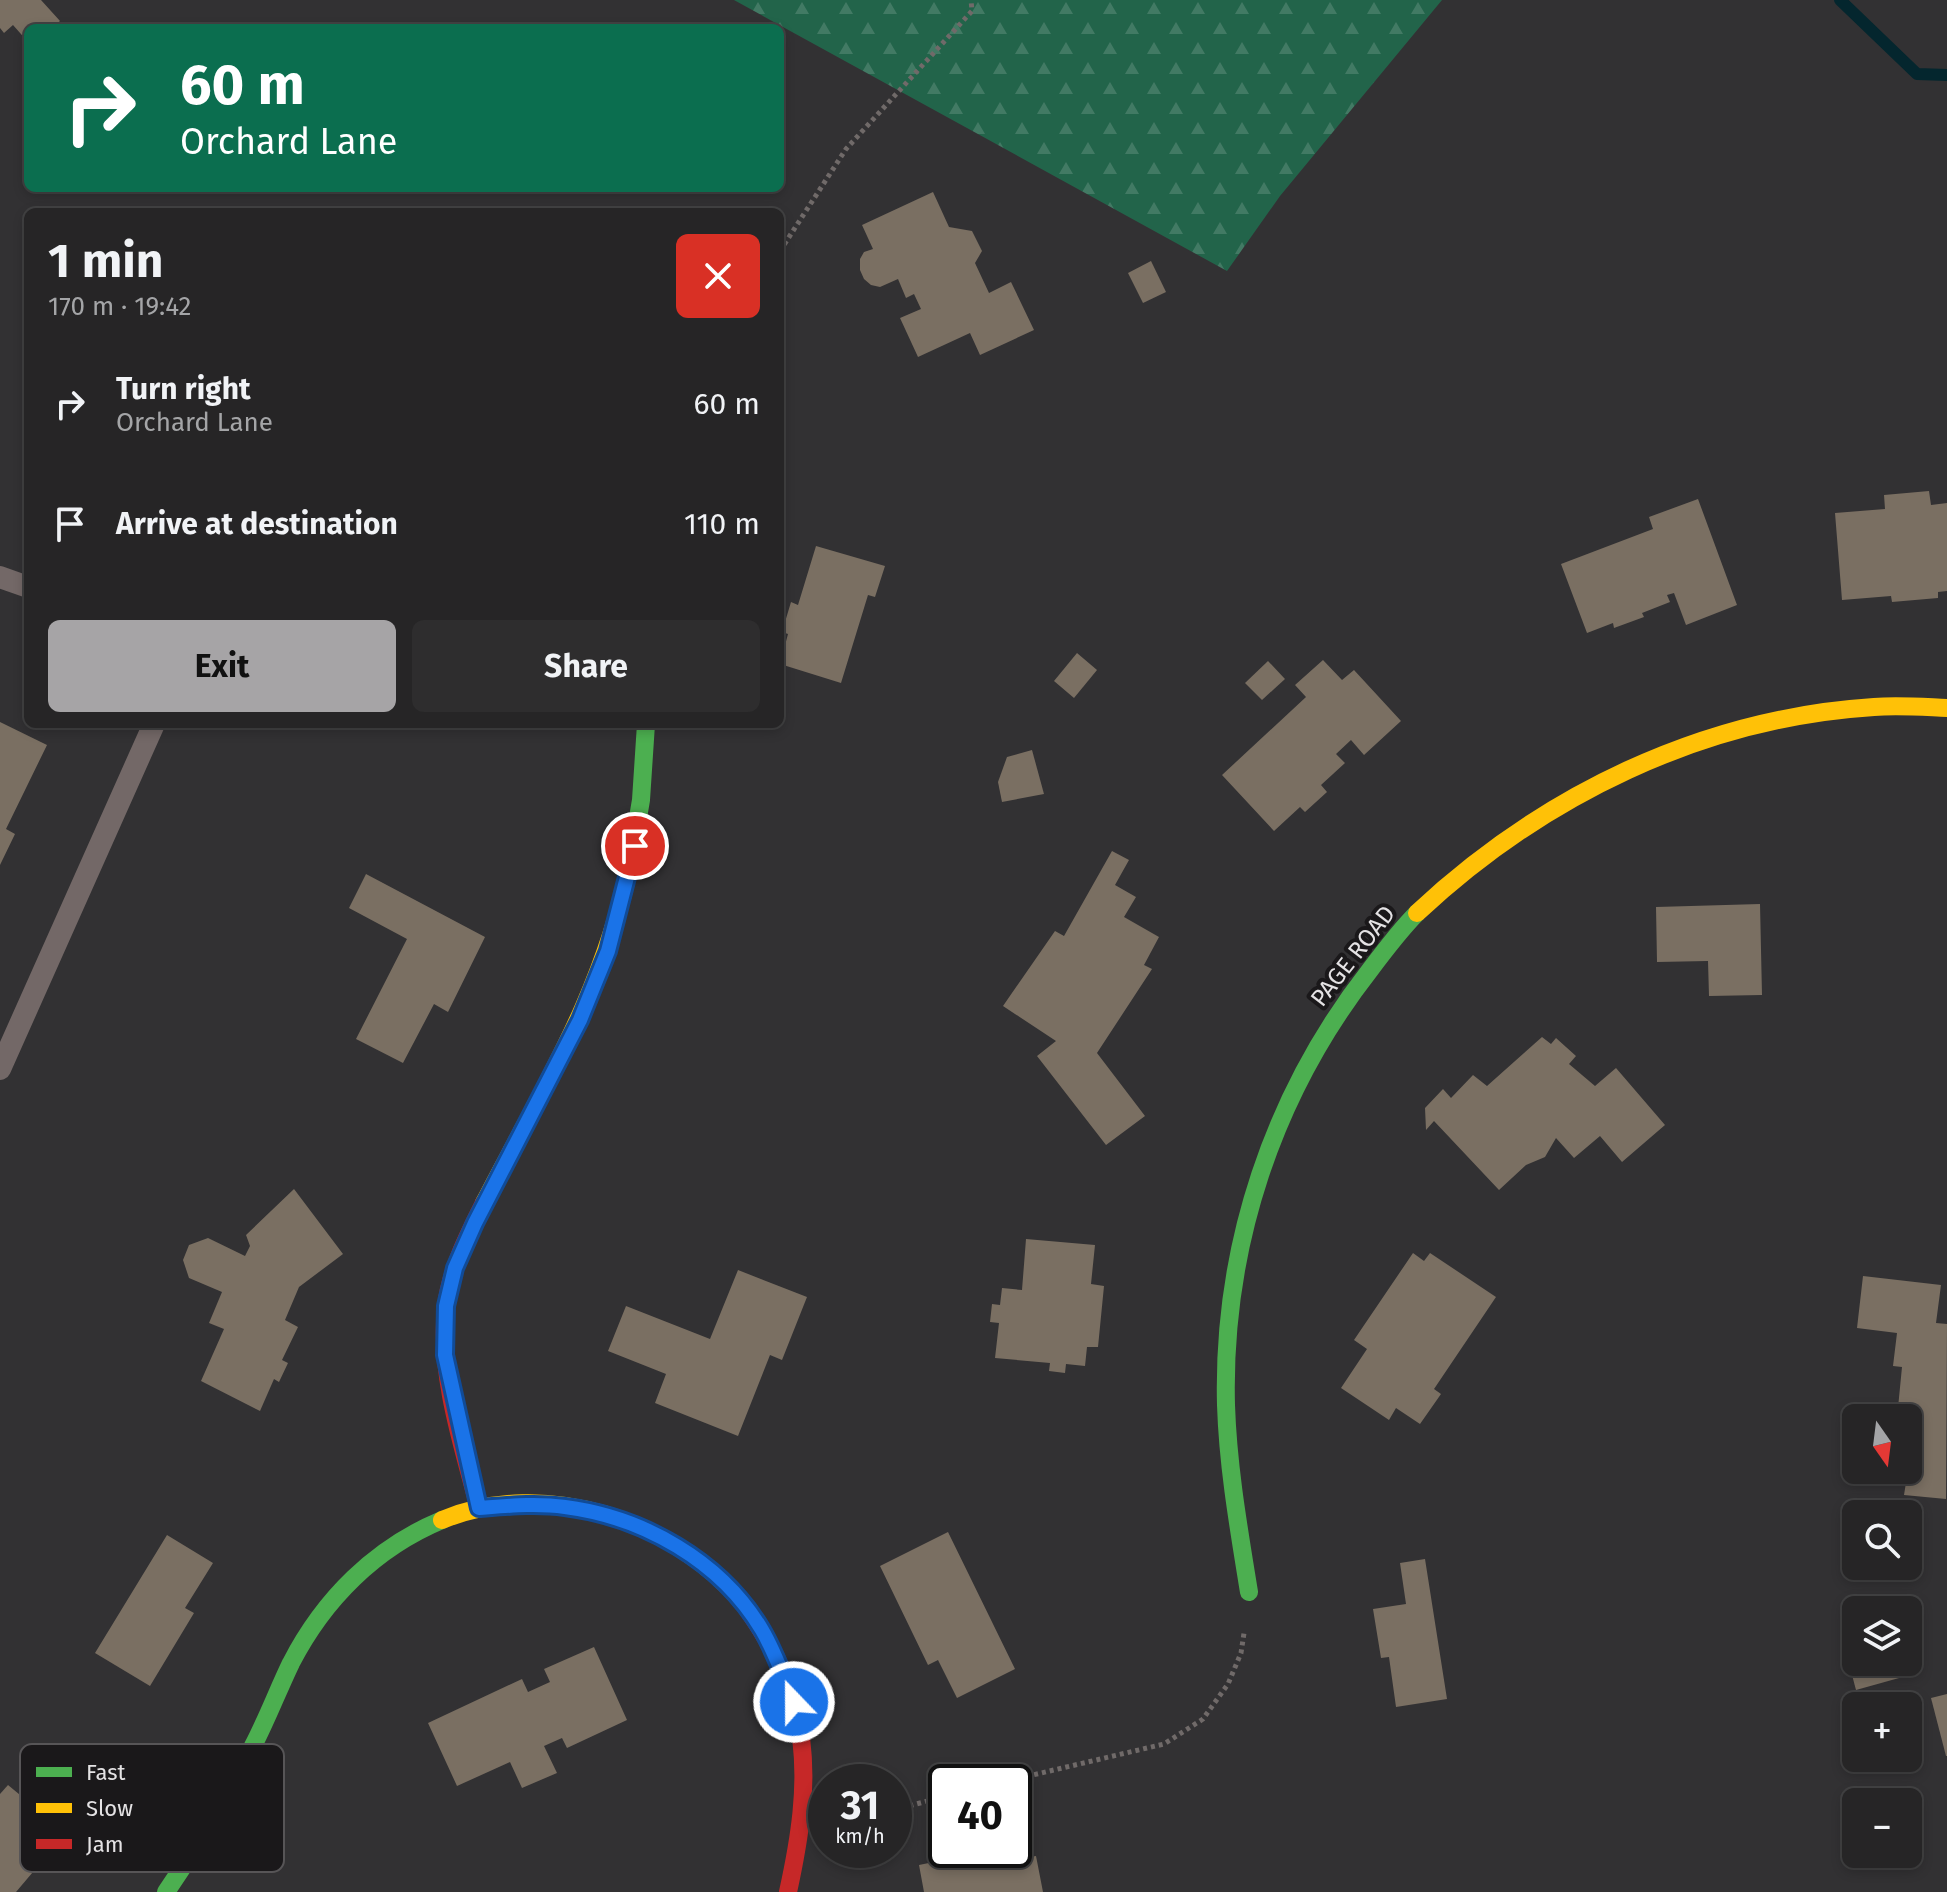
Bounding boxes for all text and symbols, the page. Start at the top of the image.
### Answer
text: 60 m [180,52,305,119]
icon: right [48,56,152,160]
text: Orchard Lane [180,120,397,164]
text: 1 min [48,232,163,290]
button: close [676,234,760,318]
text: 170 m · 19:42 [48,291,191,322]
text: Turn right [116,371,251,407]
icon: right [48,382,92,426]
text: 60 m [694,386,760,422]
text: Orchard Lane [116,407,273,438]
icon: arrive [48,502,92,546]
text: Arrive at destination [116,506,398,542]
text: 110 m [684,506,760,542]
button: Exit [48,620,396,712]
button: Share [412,620,760,712]
pin [601,812,669,880]
icon: arrive [613,824,657,868]
street label: PAGE ROAD [1305,900,1401,1012]
north arrow [1842,1404,1922,1484]
map controls [1842,1404,1922,1868]
button: search [1842,1500,1922,1580]
button: layers [1842,1596,1922,1676]
position arrow [752,1660,836,1744]
button: + [1842,1692,1922,1772]
legend [20,1744,284,1872]
text: Fast [86,1759,126,1786]
speed limit sign: 40 [928,1764,1032,1868]
text: 31 [841,1782,879,1830]
button: − [1842,1788,1922,1868]
text: Slow [86,1795,133,1822]
text: km/h [835,1824,885,1848]
text: Jam [86,1831,124,1858]

